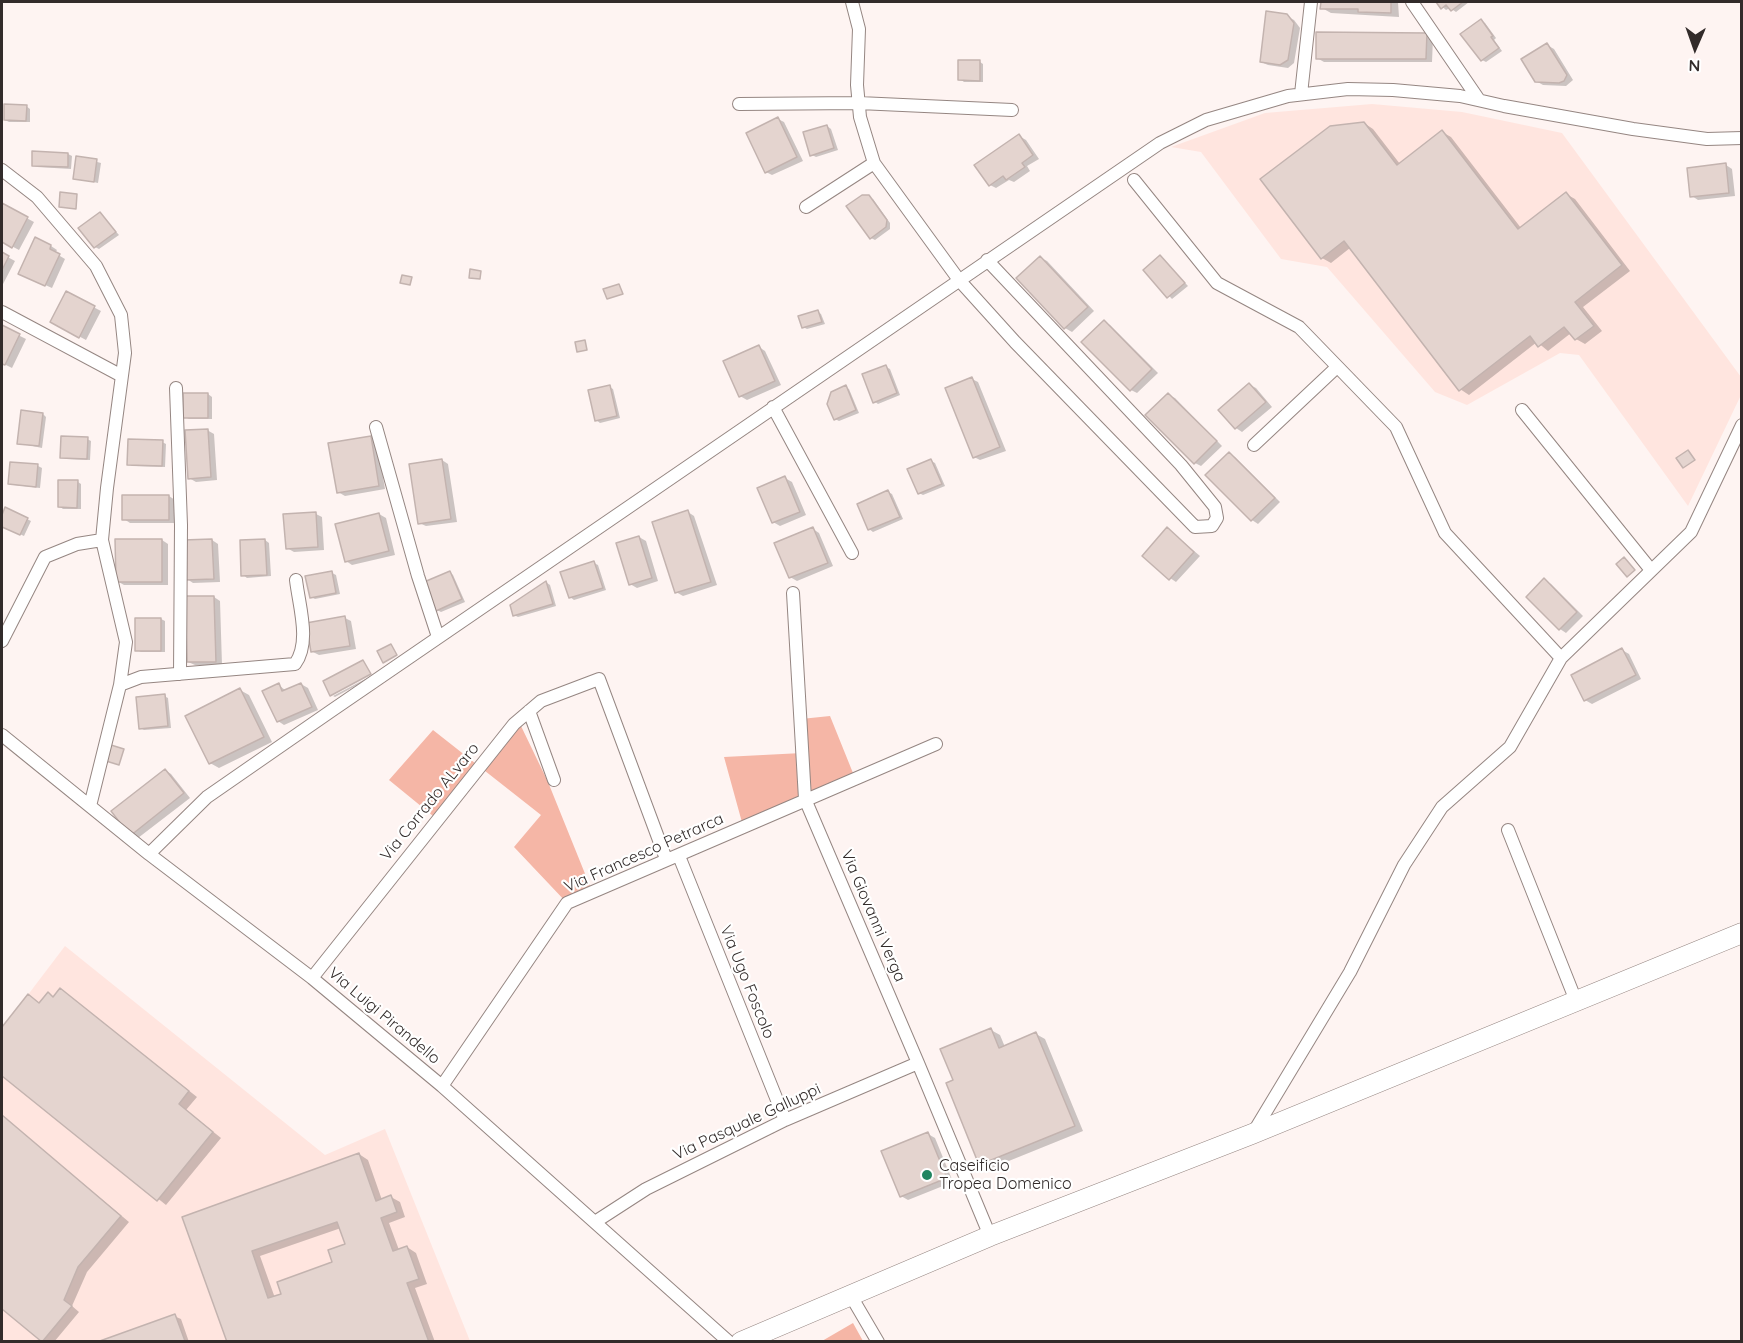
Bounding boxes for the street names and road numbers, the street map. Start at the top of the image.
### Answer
street label: Via Corrado ALvaro [377,739,483,865]
street label: Via Francesco Petrarca [561,809,727,897]
street label: Via Giovanni Verga [837,847,909,985]
street label: Via Ugo Foscolo [716,923,778,1041]
street label: Via Luigi Pirandello [324,964,444,1068]
street label: Via Pasquale Galluppi [670,1079,824,1165]

